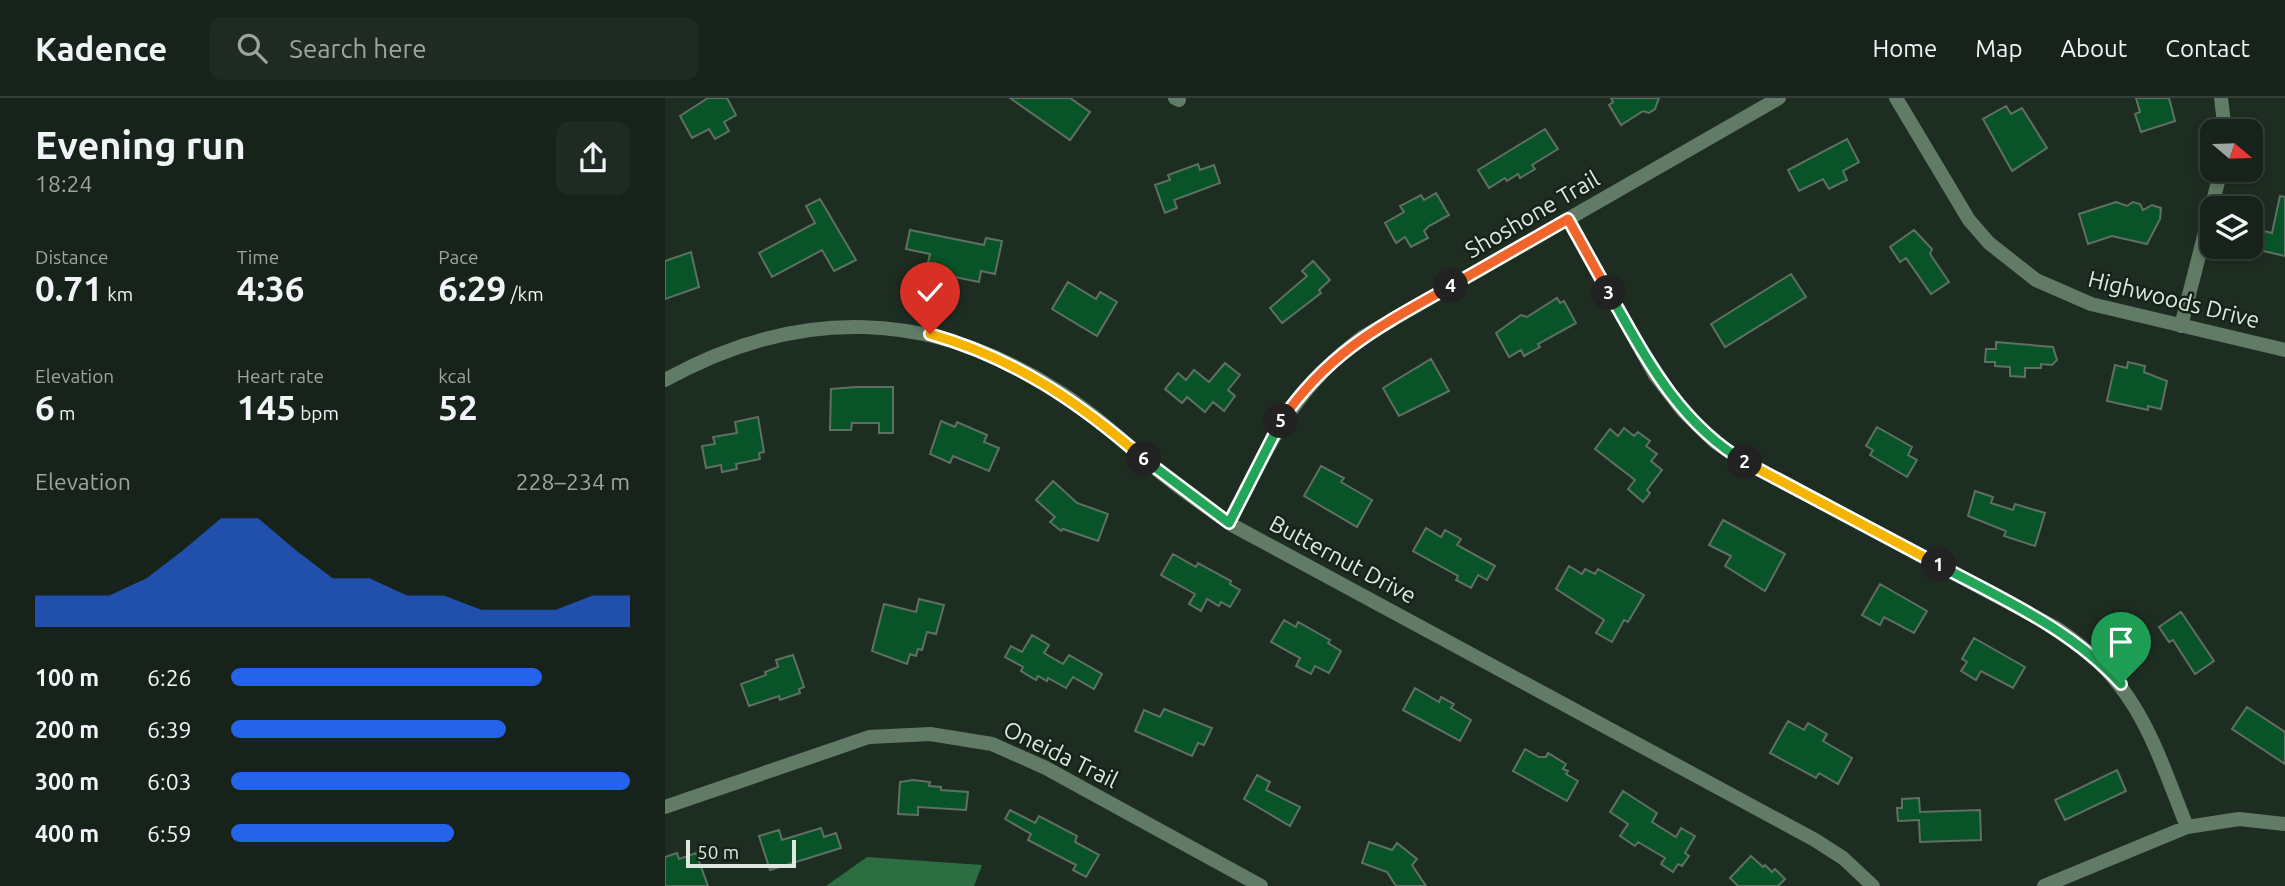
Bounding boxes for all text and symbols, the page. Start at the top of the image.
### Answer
search box [209,17,699,80]
icon: search [233,29,271,67]
text: Kadence [35,30,167,67]
text: Search here [289,34,427,63]
text: Home [1872,35,1937,62]
text: Map [1975,35,2022,62]
text: About [2060,35,2127,62]
text: Contact [2165,35,2250,62]
north arrow [2200,119,2263,182]
map controls [2200,119,2263,259]
button: share [556,121,630,195]
text: Evening run [35,124,246,166]
street label: Shoshone Trail [1461,166,1603,262]
text: 18:24 [35,171,93,196]
button: layers [2200,196,2263,259]
text: Distance [35,246,109,268]
text: Time [237,246,279,268]
text: Pace [438,246,479,268]
pin [900,262,960,334]
street label: Highwoods Drive [2086,266,2262,332]
text: 0.71 [35,268,103,308]
text: 4:36 [237,268,305,308]
text: 6:29 [438,268,506,308]
pin: 4 [1433,268,1469,304]
icon: check [911,273,949,311]
text: 4 [1445,274,1456,296]
pin: 3 [1591,276,1627,310]
text: 3 [1603,281,1614,303]
text: km [103,283,133,305]
text: /km [506,283,544,305]
text: Elevation [35,365,114,387]
text: Heart rate [237,365,324,387]
text: kcal [438,365,471,387]
text: 6 [35,387,55,427]
text: 145 [237,387,296,427]
text: 52 [438,387,478,427]
text: m [55,402,76,424]
text: bpm [296,402,339,424]
pin: 5 [1263,404,1299,438]
text: 5 [1275,409,1286,431]
pin: 6 [1127,442,1161,476]
pin: 2 [1727,444,1763,480]
text: 6 [1138,447,1149,469]
text: 2 [1739,450,1750,472]
text: Elevation [35,469,131,494]
text: 228–234 m [516,469,630,494]
street label: Butternut Drive [1266,510,1420,608]
pin: 1 [1921,547,1957,582]
text: 1 [1933,553,1944,575]
pin [2091,612,2151,684]
icon: arrive [2102,623,2140,661]
text: 100 m [35,665,99,690]
text: 6:26 [147,665,192,690]
street label: Oneida Trail [1000,716,1122,792]
text: 200 m [35,717,99,742]
text: 6:39 [147,717,192,742]
text: 300 m [35,769,99,794]
text: 6:03 [147,769,192,794]
text: 400 m [35,821,99,846]
text: 6:59 [147,821,192,846]
scale bar [686,837,796,869]
text: 50 m [697,841,739,863]

